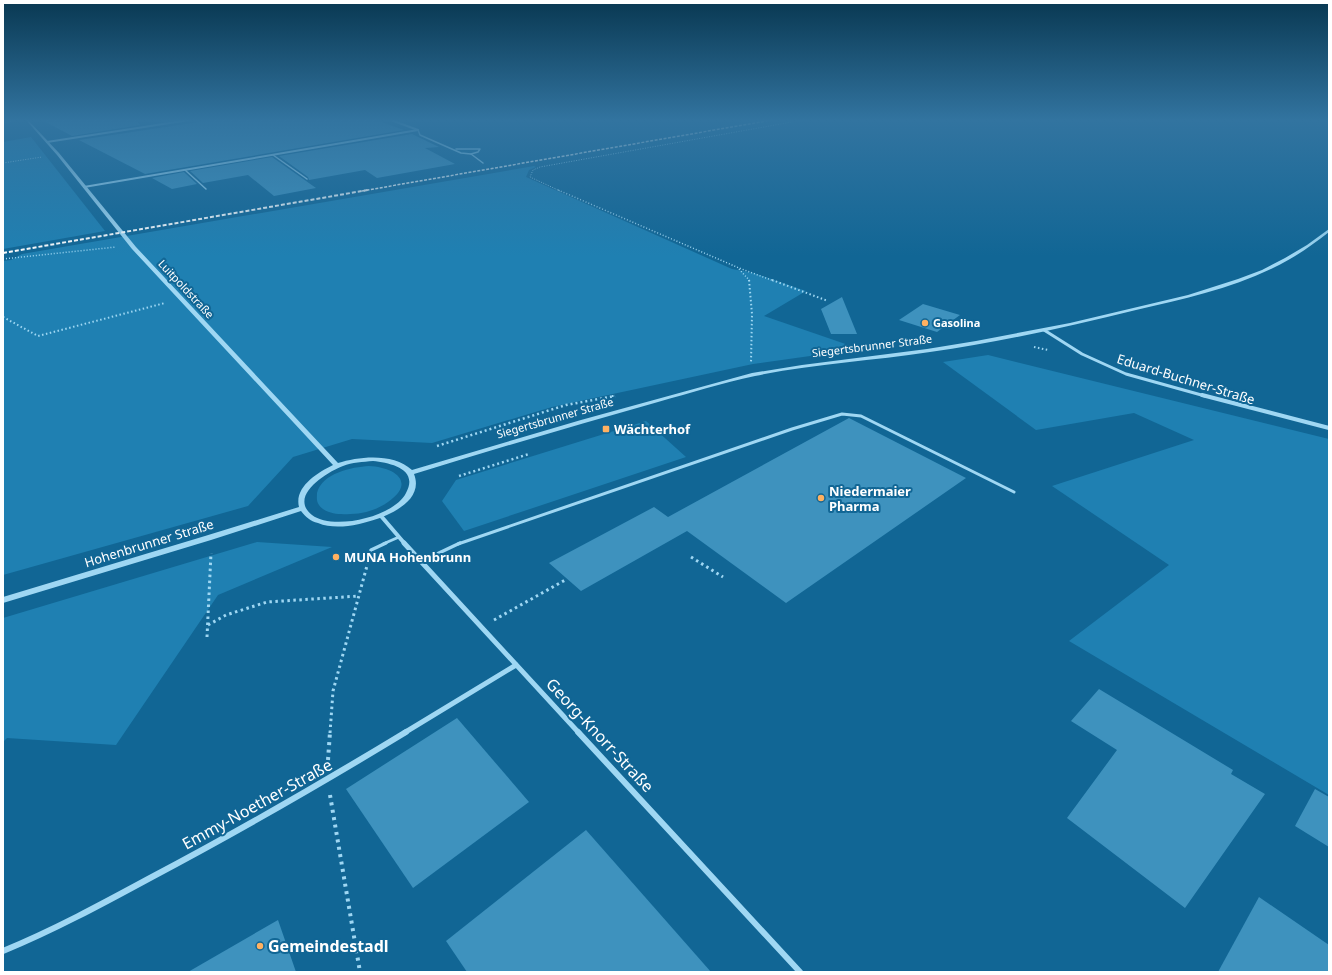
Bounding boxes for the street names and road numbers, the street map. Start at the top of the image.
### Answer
street label: Luitpoldstraße [155,256,218,321]
street label: Siegertsbrunner Straße [811,331,933,360]
street label: Eduard-Buchner-Straße [1115,349,1257,409]
street label: Siegertsbrunner Straße [495,394,615,441]
street label: Hohenbrunner Straße [82,515,216,571]
street label: Georg-Knorr-Straße [541,673,659,797]
street label: Emmy-Noether-Straße [178,754,336,854]

